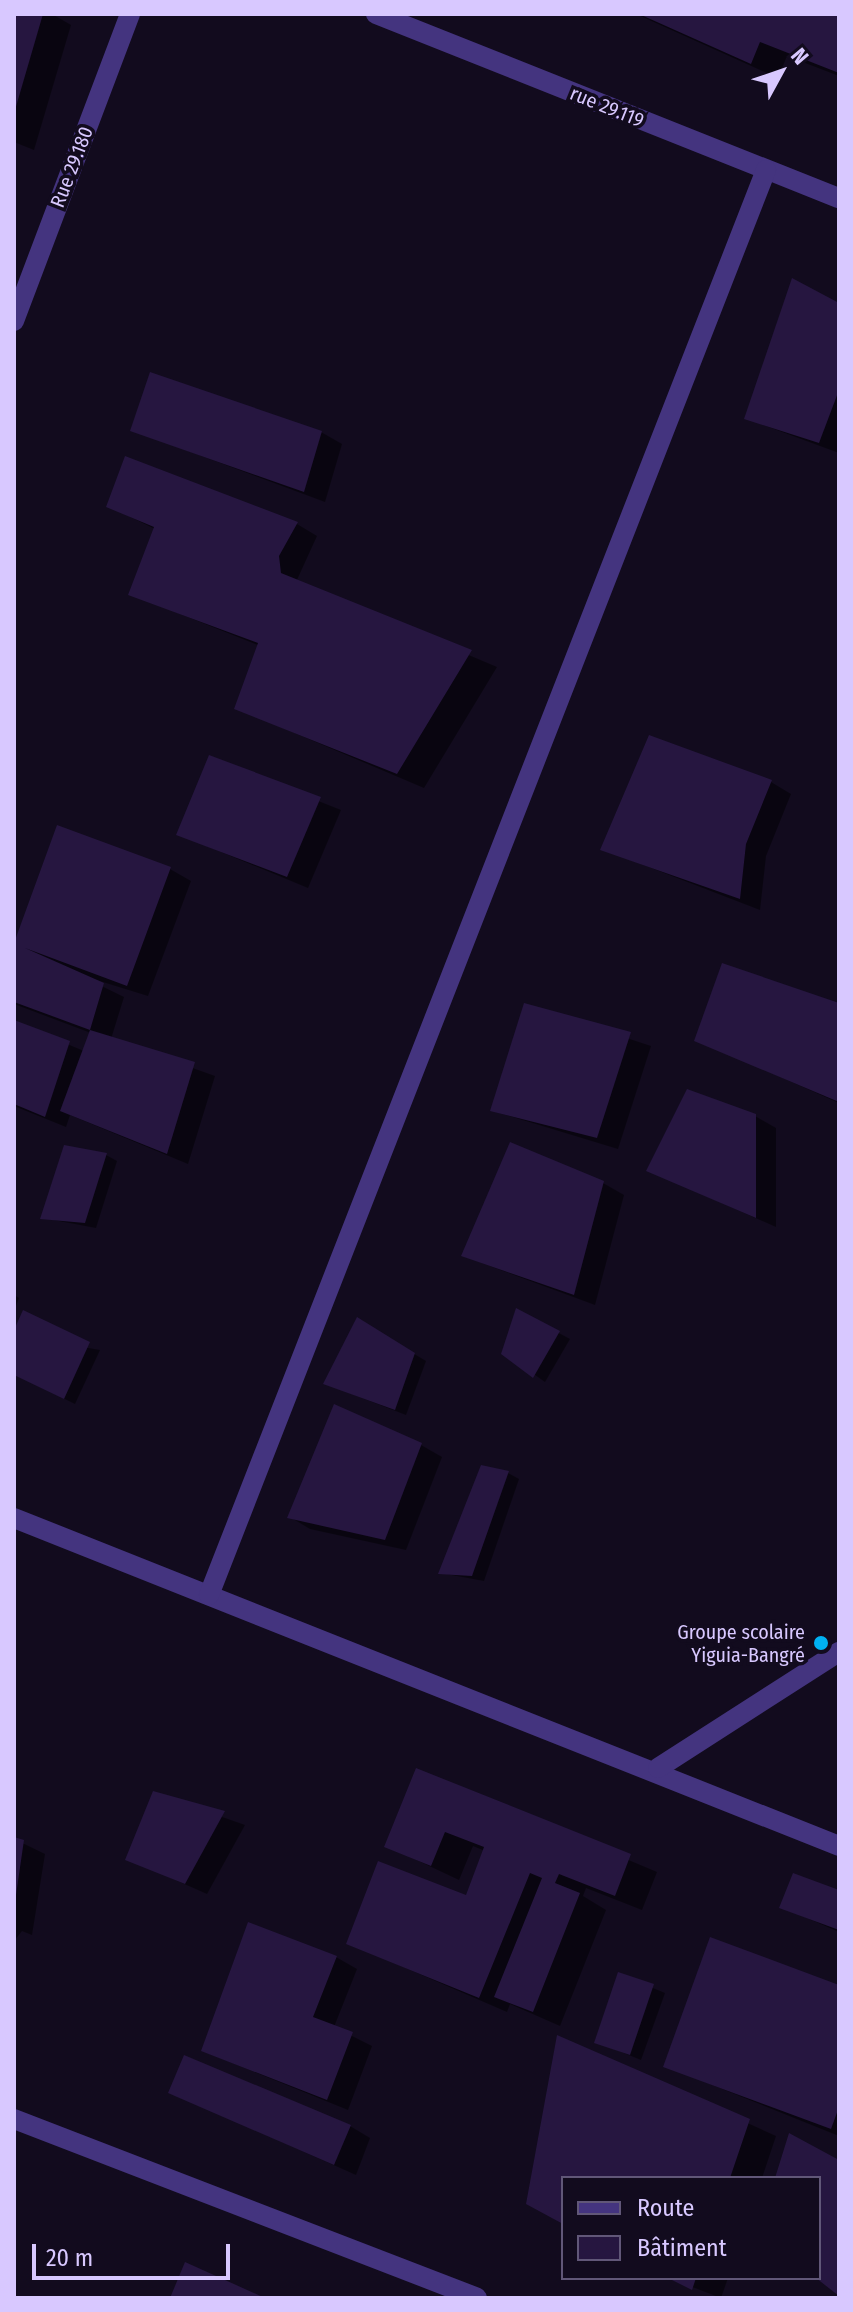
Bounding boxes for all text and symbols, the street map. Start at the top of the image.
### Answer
north arrow [741,32,821,112]
text: N [785,43,814,70]
street label: rue 29.119 [566,81,648,133]
street label: Rue 29.180 [46,123,98,211]
place label: Groupe scolaire Yiguia-Bangré [677,1620,805,1667]
marker: Groupe scolaire Yiguia-Bangré [812,1634,830,1652]
legend [561,2176,821,2280]
text: Route [637,2194,694,2222]
scale bar [36,2228,234,2278]
text: Bâtiment [637,2234,727,2262]
text: 20 m [46,2244,93,2272]

